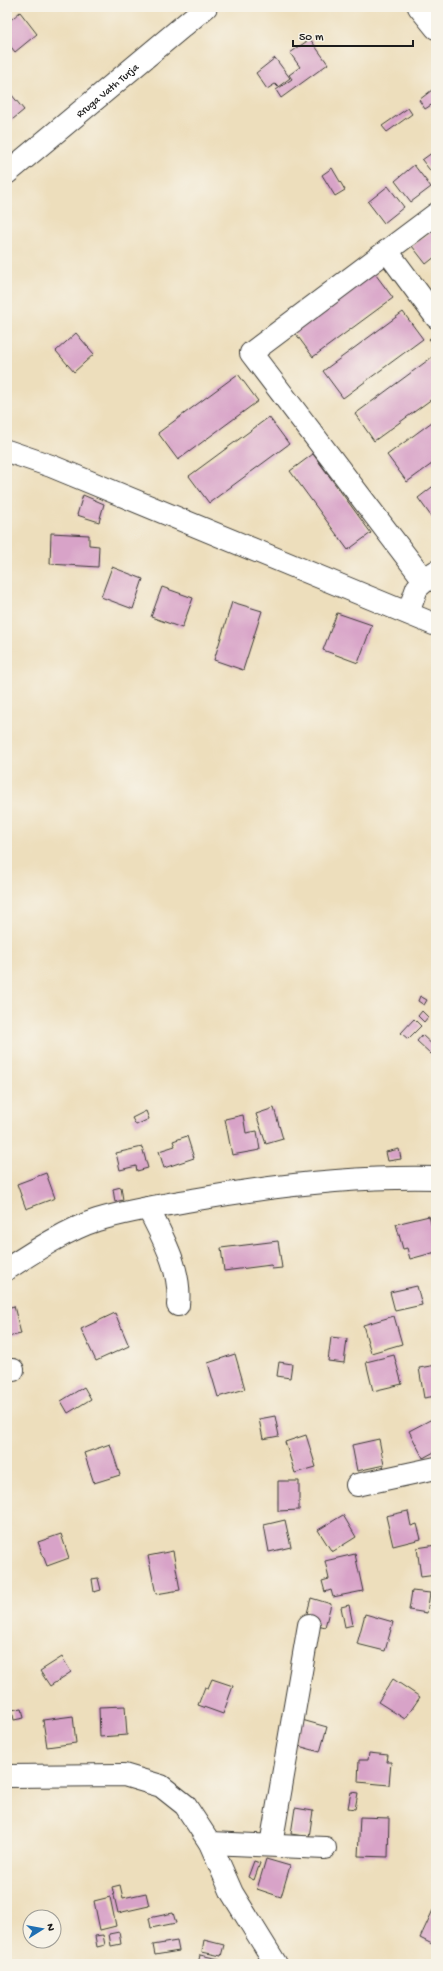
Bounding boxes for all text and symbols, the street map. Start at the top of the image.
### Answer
scale bar [293,22,413,48]
text: 50 m [299,31,324,45]
street label: Rruga Vath Turja [74,61,142,121]
north arrow [22,1909,62,1949]
text: N [43,1923,56,1932]

